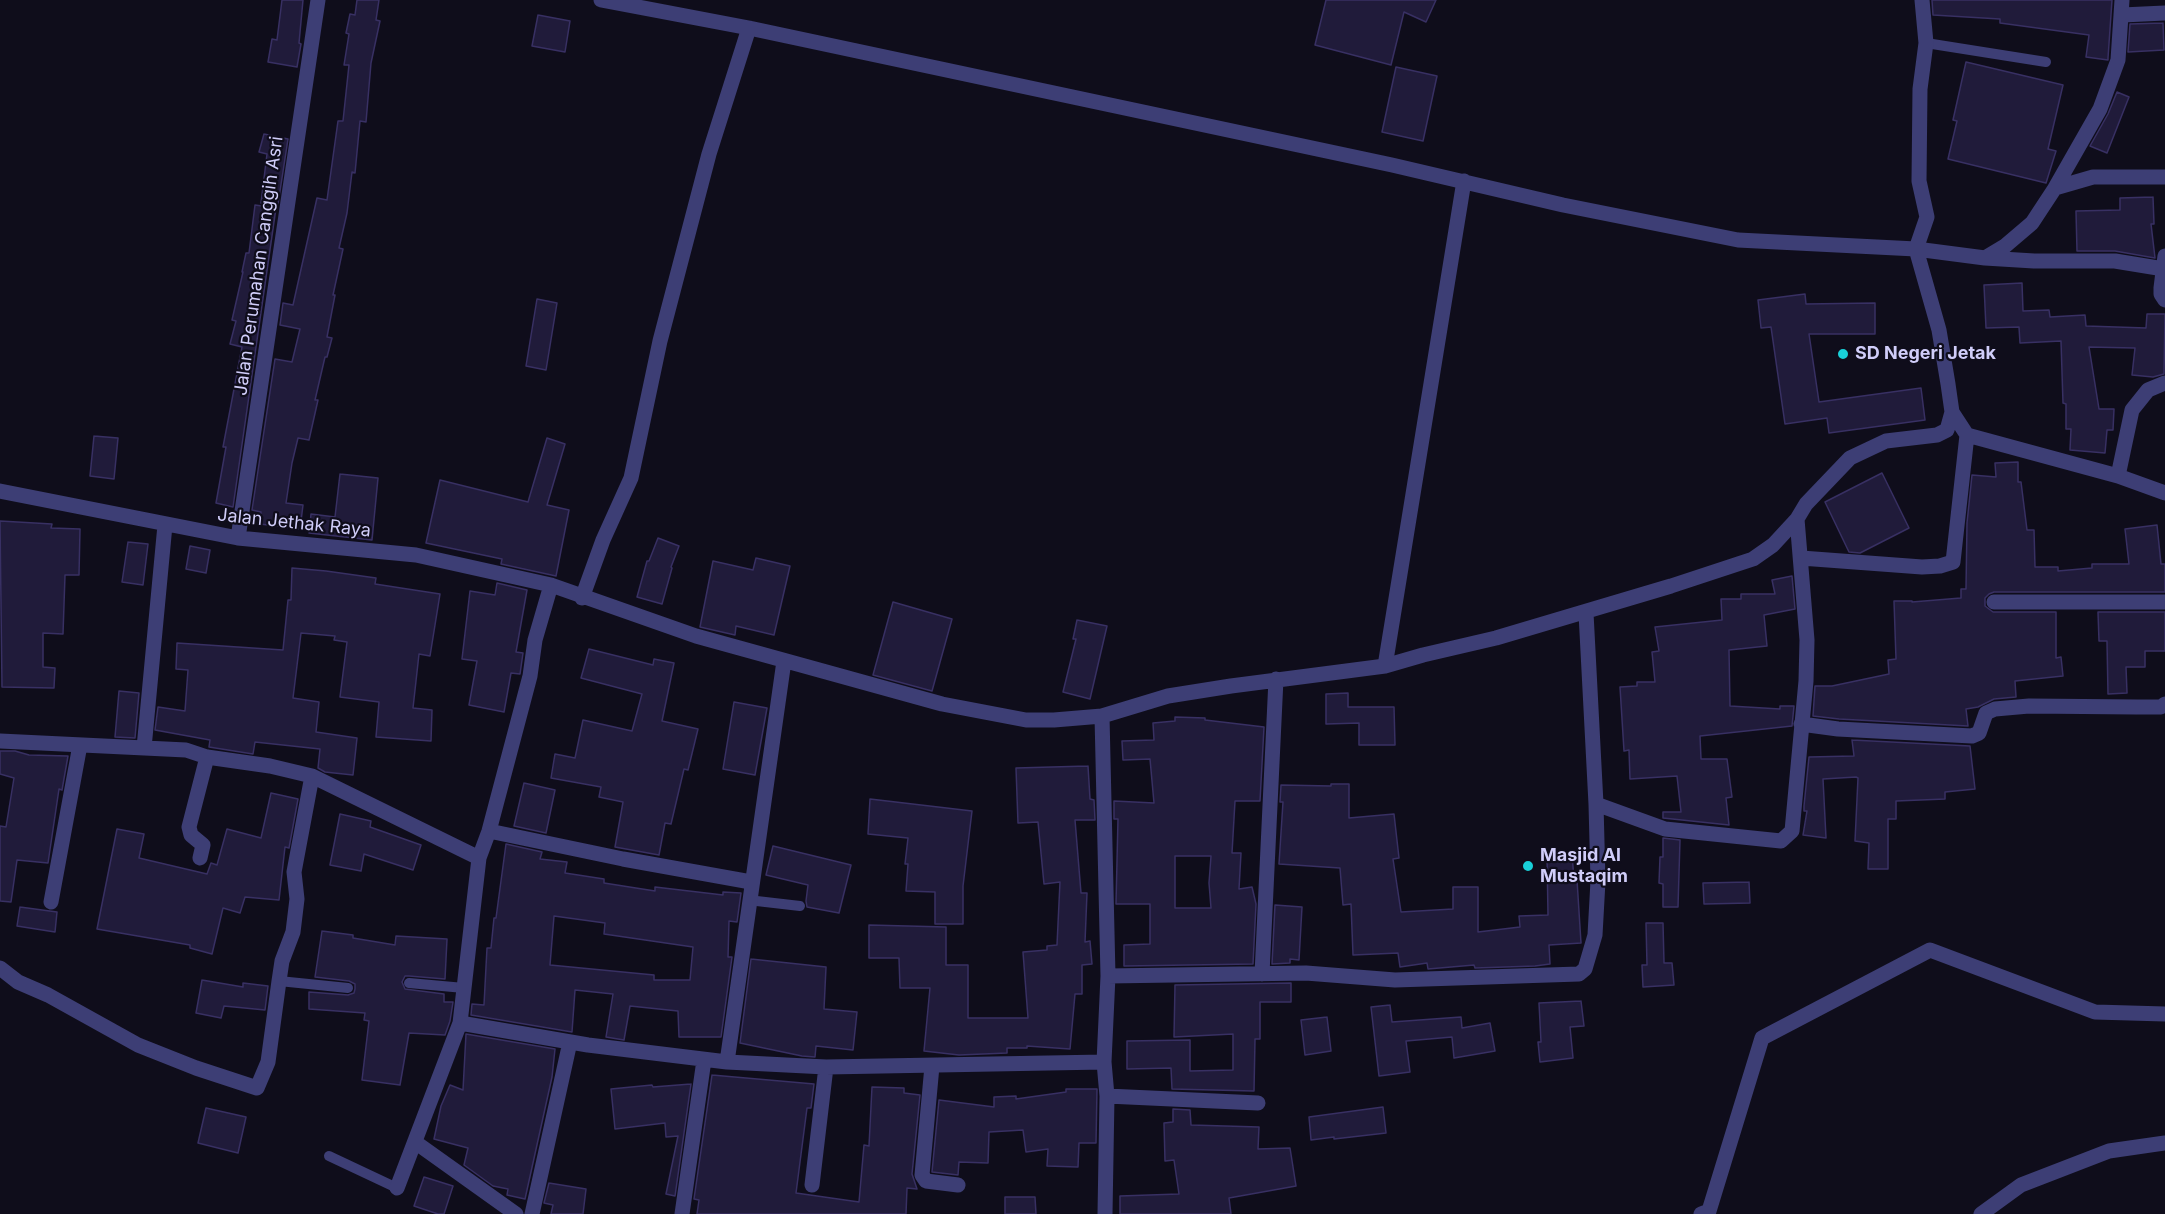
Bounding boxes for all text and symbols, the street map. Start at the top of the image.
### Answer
street label: Jalan Perumahan Canggih Asri [230,135,288,397]
place label: SD Negeri Jetak [1855,343,1996,365]
marker: SD Negeri Jetak [1836,347,1850,361]
street label: Jalan Jethak Raya [216,504,372,542]
place label: Masjid Al Mustaqim [1540,845,1628,888]
marker: Masjid Al Mustaqim [1521,859,1535,873]

